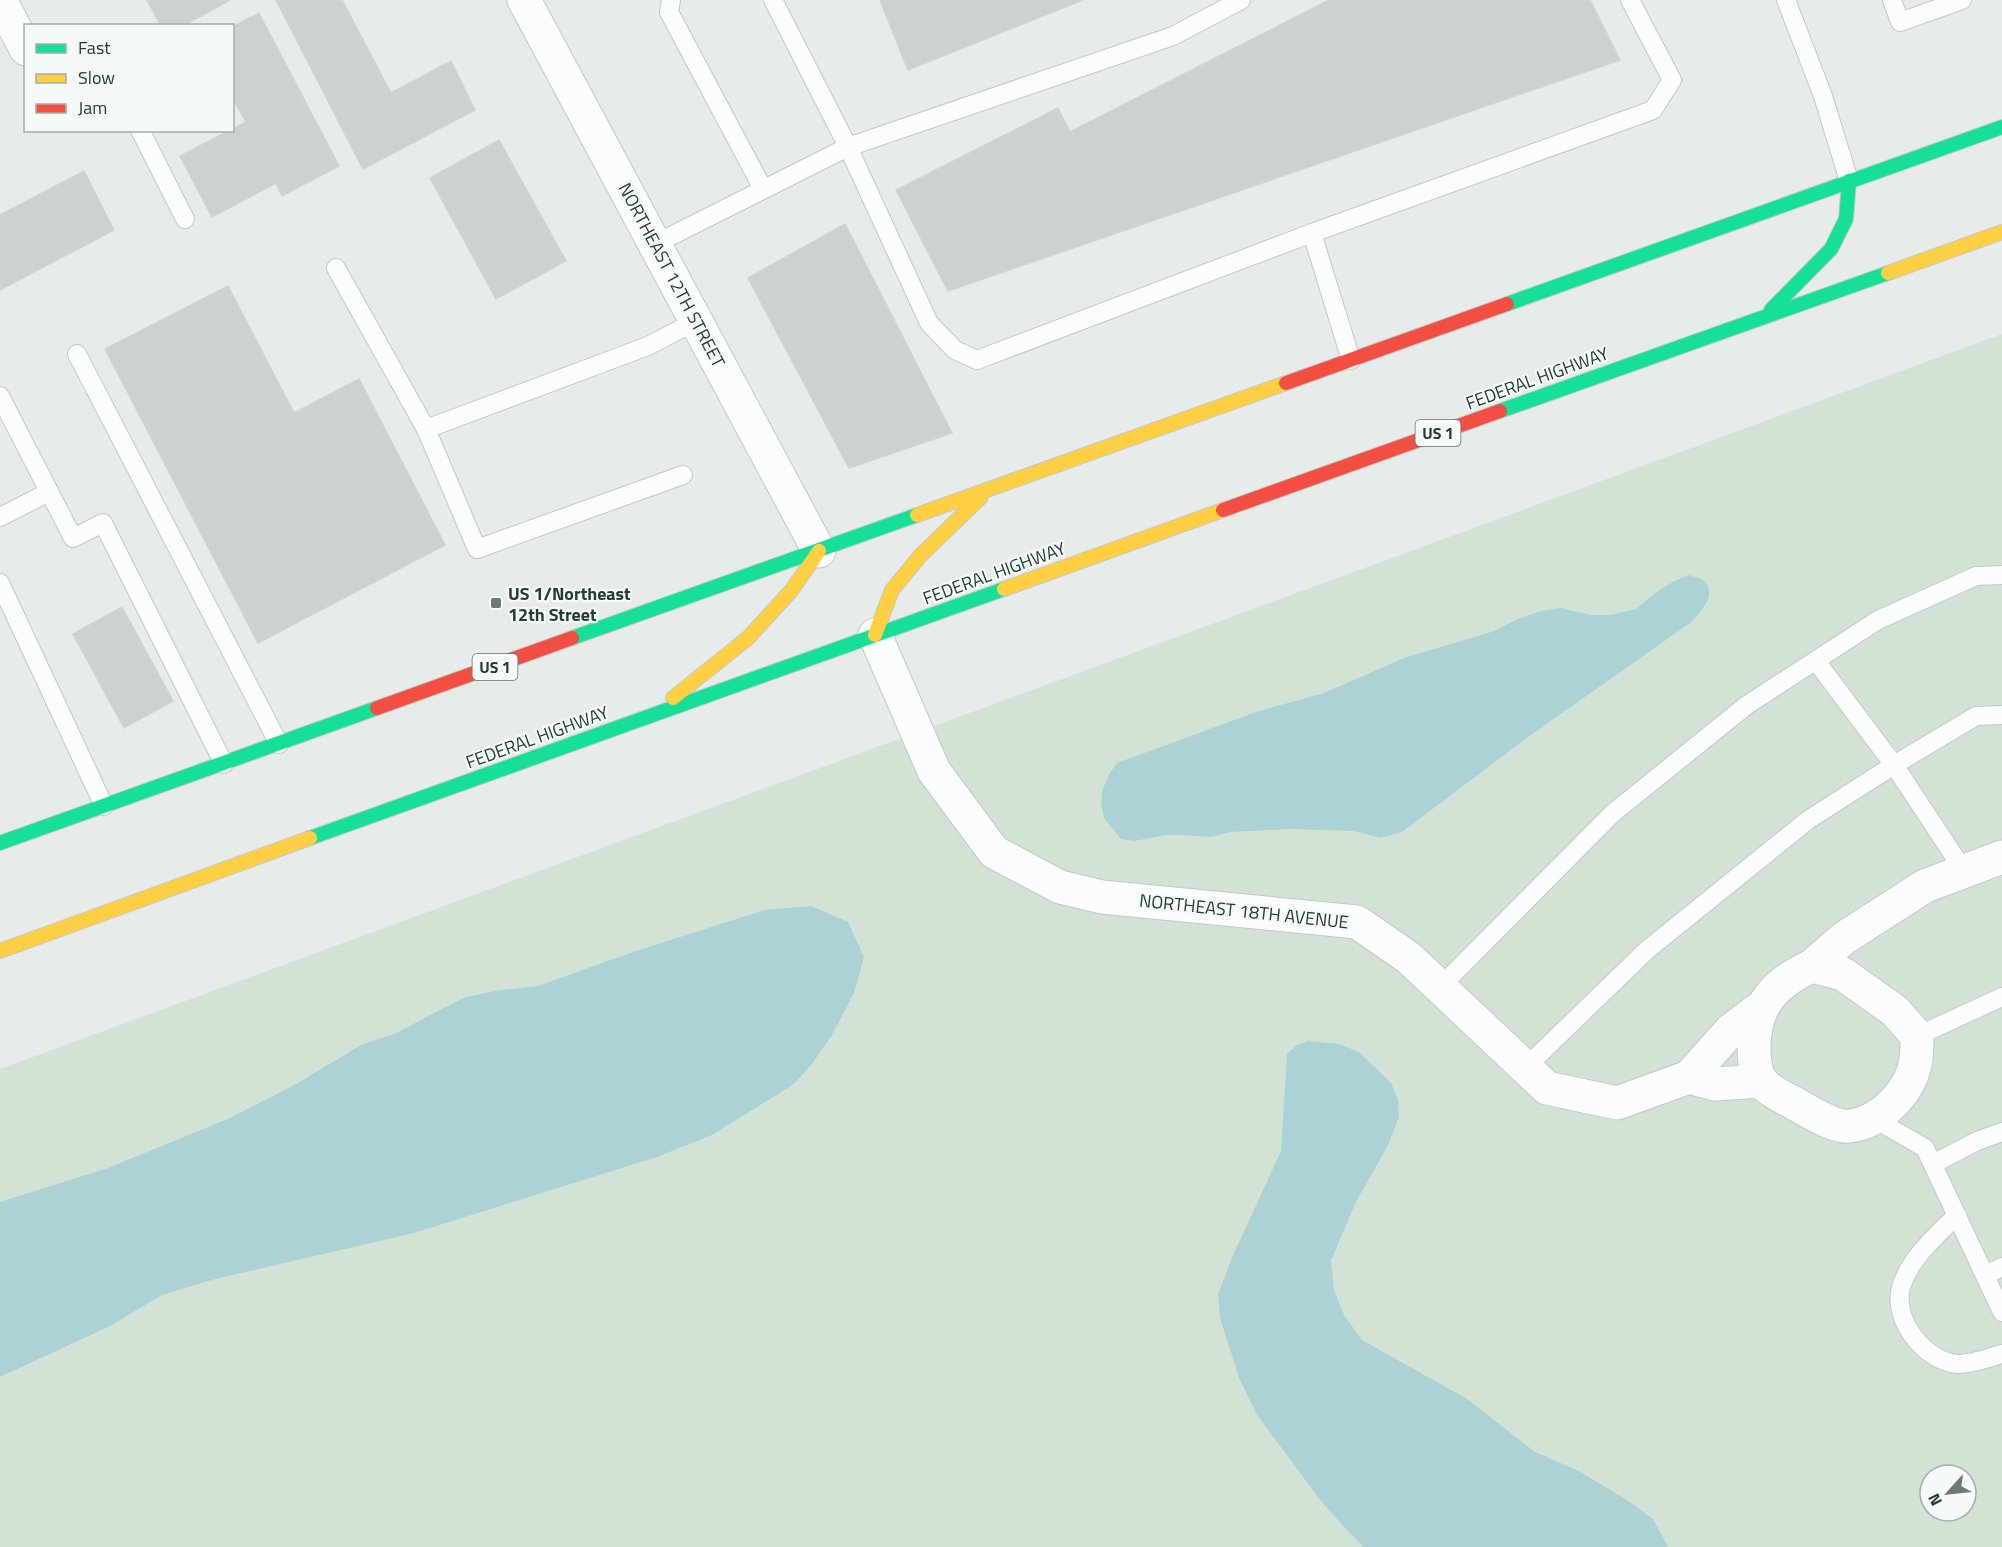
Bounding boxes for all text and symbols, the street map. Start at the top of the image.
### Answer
legend [24,24,234,132]
text: Fast [78,34,111,61]
text: Slow [78,64,115,91]
text: Jam [78,94,107,121]
street label: NORTHEAST 12TH STREET [612,178,732,373]
street label: FEDERAL HIGHWAY [1462,340,1612,416]
road number: US 1 [1416,420,1460,446]
street label: FEDERAL HIGHWAY [919,535,1069,611]
place label: US 1/Northeast 12th Street [508,580,631,628]
marker: US 1/Northeast 12th Street [489,596,503,610]
road number: US 1 [472,654,518,680]
street label: FEDERAL HIGHWAY [462,699,612,775]
street label: NORTHEAST 18TH AVENUE [1138,887,1350,935]
north arrow [1918,1463,1978,1523]
text: N [1921,1489,1948,1510]

